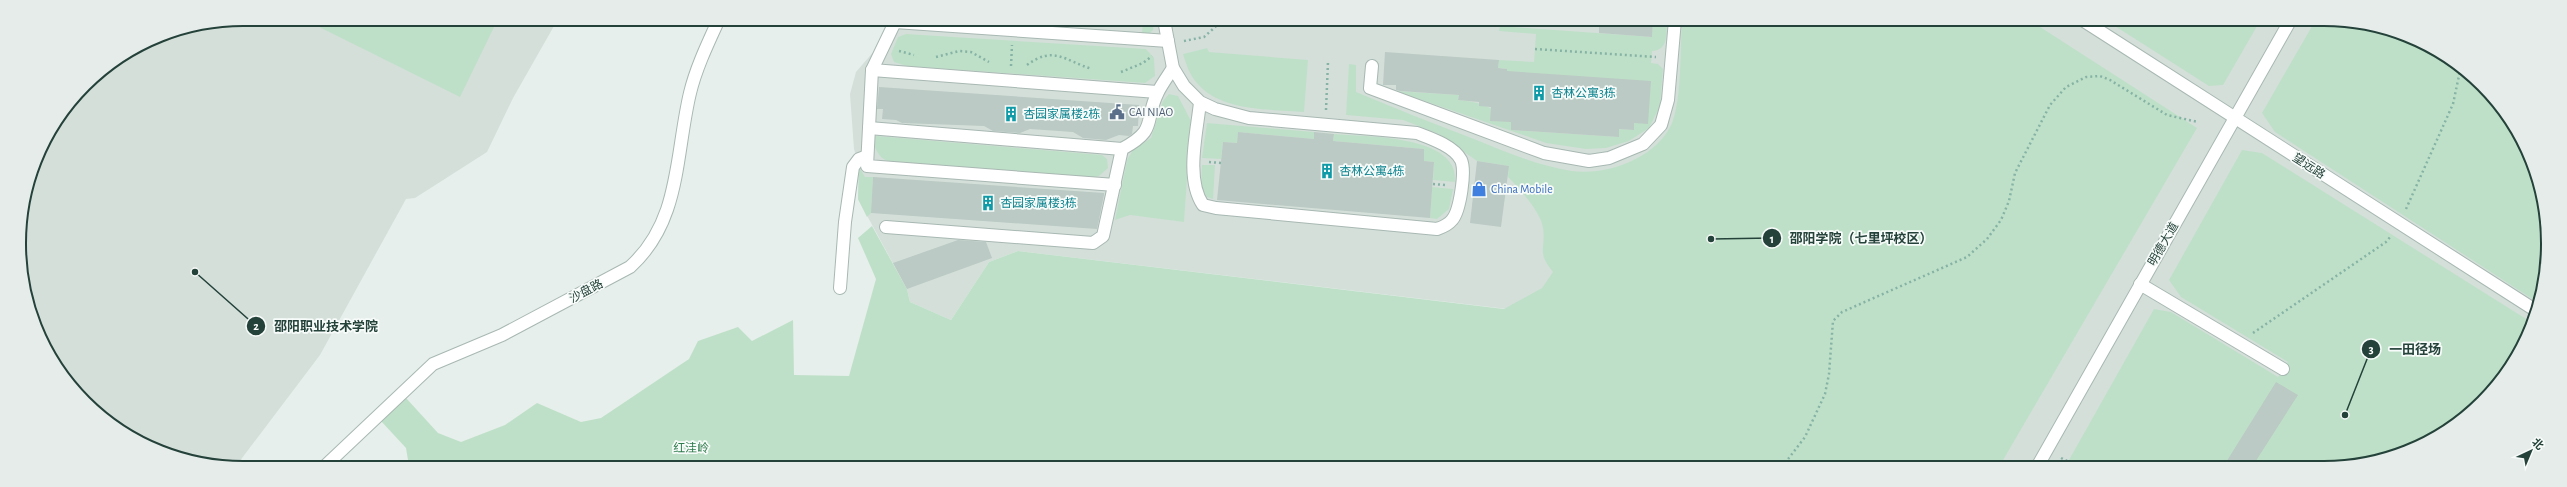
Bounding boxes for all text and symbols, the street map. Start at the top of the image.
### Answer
building icon: 杏林公寓3栋 [1530,84,1548,102]
place label: 杏林公寓3栋 [1551,86,1616,99]
public building icon: CAI NIAO [1108,103,1126,121]
building icon: 杏园家属楼2栋 [1002,105,1020,123]
place label: CAI NIAO [1129,106,1174,118]
place label: 杏园家属楼2栋 [1023,107,1100,120]
street label: 望远路 [2291,150,2328,181]
building icon: 杏林公寓4栋 [1318,162,1336,180]
place label: 杏林公寓4栋 [1339,164,1405,177]
shop icon: China Mobile [1470,180,1488,198]
place label: China Mobile [1491,183,1553,195]
building icon: 杏园家属楼3栋 [979,194,997,212]
place label: 杏园家属楼3栋 [1000,196,1077,209]
street label: 明德大道 [2145,220,2180,268]
callout: 邵阳学院（七里坪校区） [1762,226,1941,251]
text: 邵阳学院（七里坪校区） [1789,231,1933,246]
text: 1 [1770,233,1774,245]
street label: 沙盘路 [567,276,605,305]
callout: 邵阳职业技术学院 [246,314,386,339]
text: 邵阳职业技术学院 [274,319,378,334]
text: 2 [253,320,259,332]
callout: 一田径场 [2361,336,2449,361]
text: 一田径场 [2389,342,2441,357]
text: 3 [2368,343,2374,355]
north arrow [2511,431,2551,471]
text: 北 [2530,436,2545,452]
park label: 红洼岭 [673,441,709,454]

